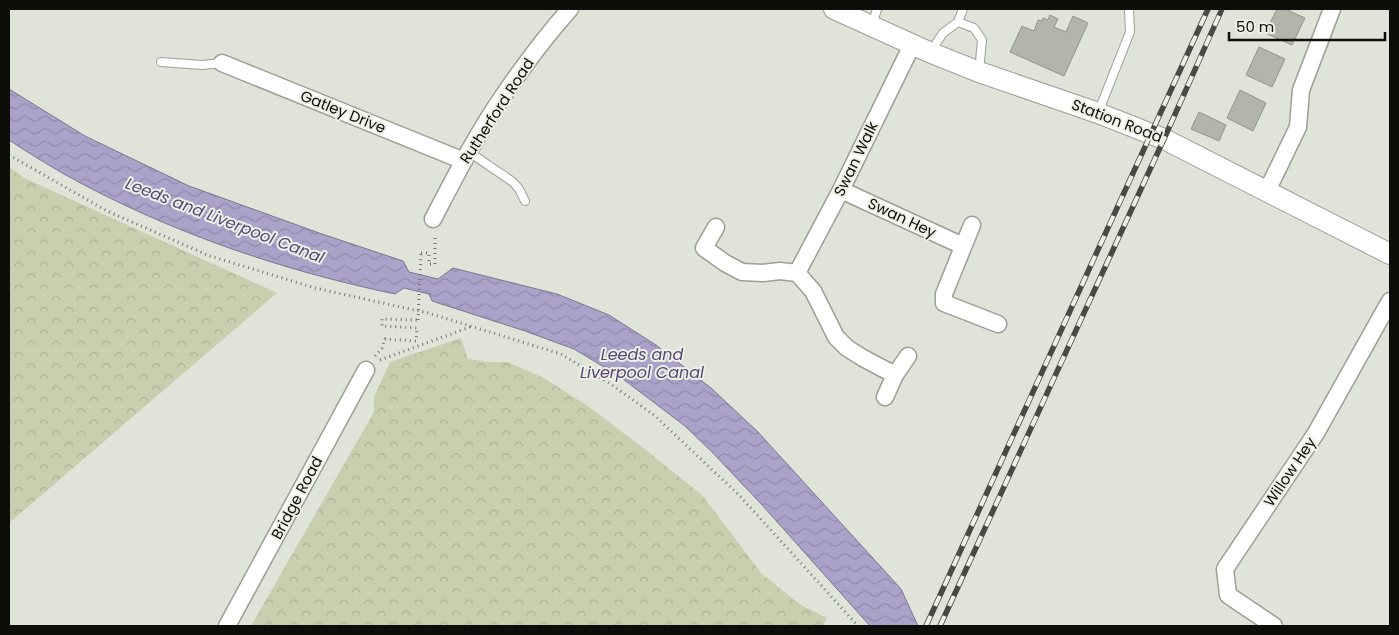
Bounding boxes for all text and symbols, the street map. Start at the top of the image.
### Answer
scale bar [1229,10,1385,42]
text: 50 m [1236,16,1274,37]
street label: Rutherford Road [455,54,539,168]
street label: Gatley Drive [297,85,389,138]
street label: Station Road [1069,94,1166,147]
street label: Swan Walk [828,118,883,200]
water label: Leeds and Liverpool Canal [122,172,328,269]
street label: Swan Hey [865,193,940,243]
water label: Leeds and Liverpool Canal [580,343,704,384]
street label: Willow Hey [1259,432,1321,511]
street label: Bridge Road [266,453,327,543]

